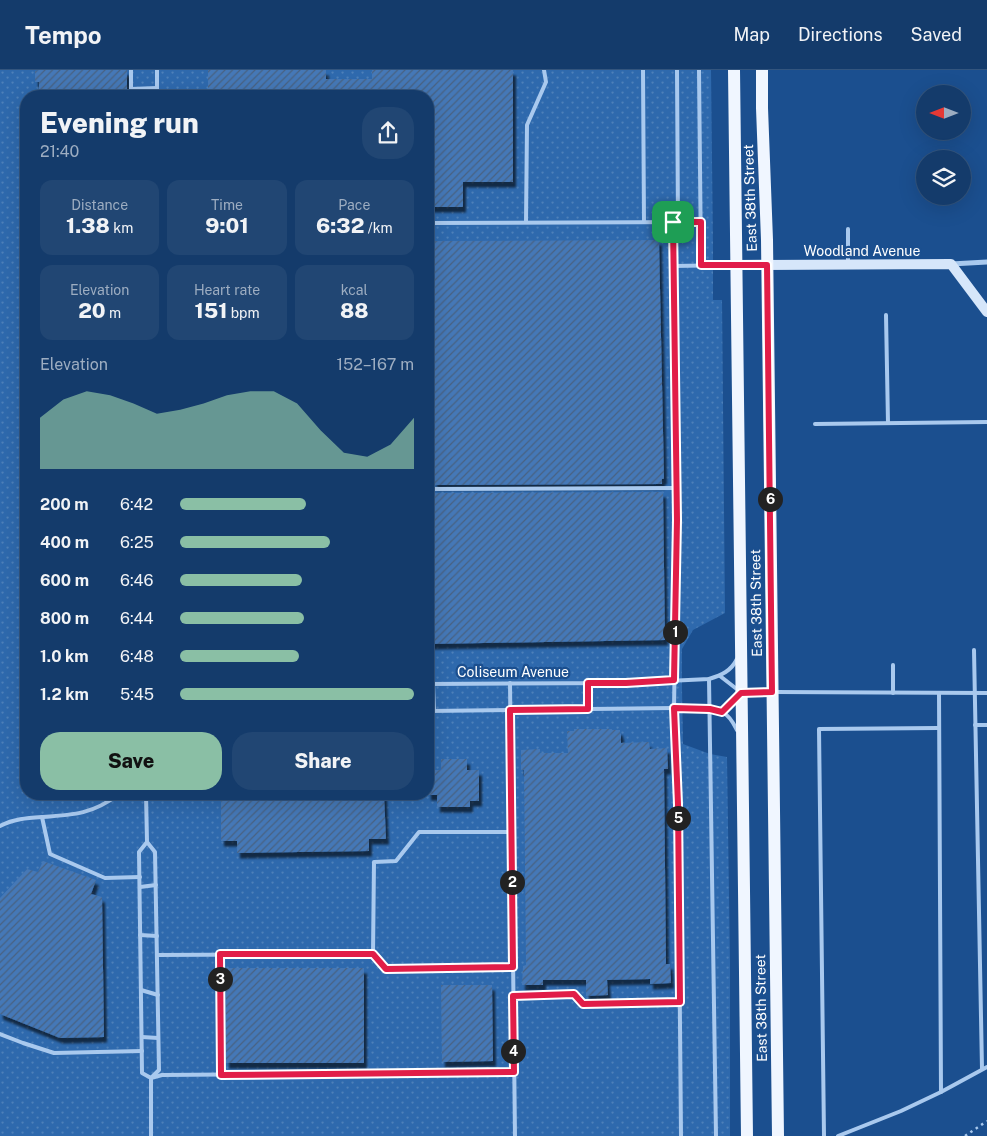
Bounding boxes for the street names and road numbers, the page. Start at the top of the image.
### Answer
street label: East 38th Street [740,144,760,252]
street label: Woodland Avenue [804,243,920,259]
street label: East 38th Street [747,549,765,657]
street label: Coliseum Avenue [457,664,569,680]
street label: East 38th Street [752,954,770,1062]

